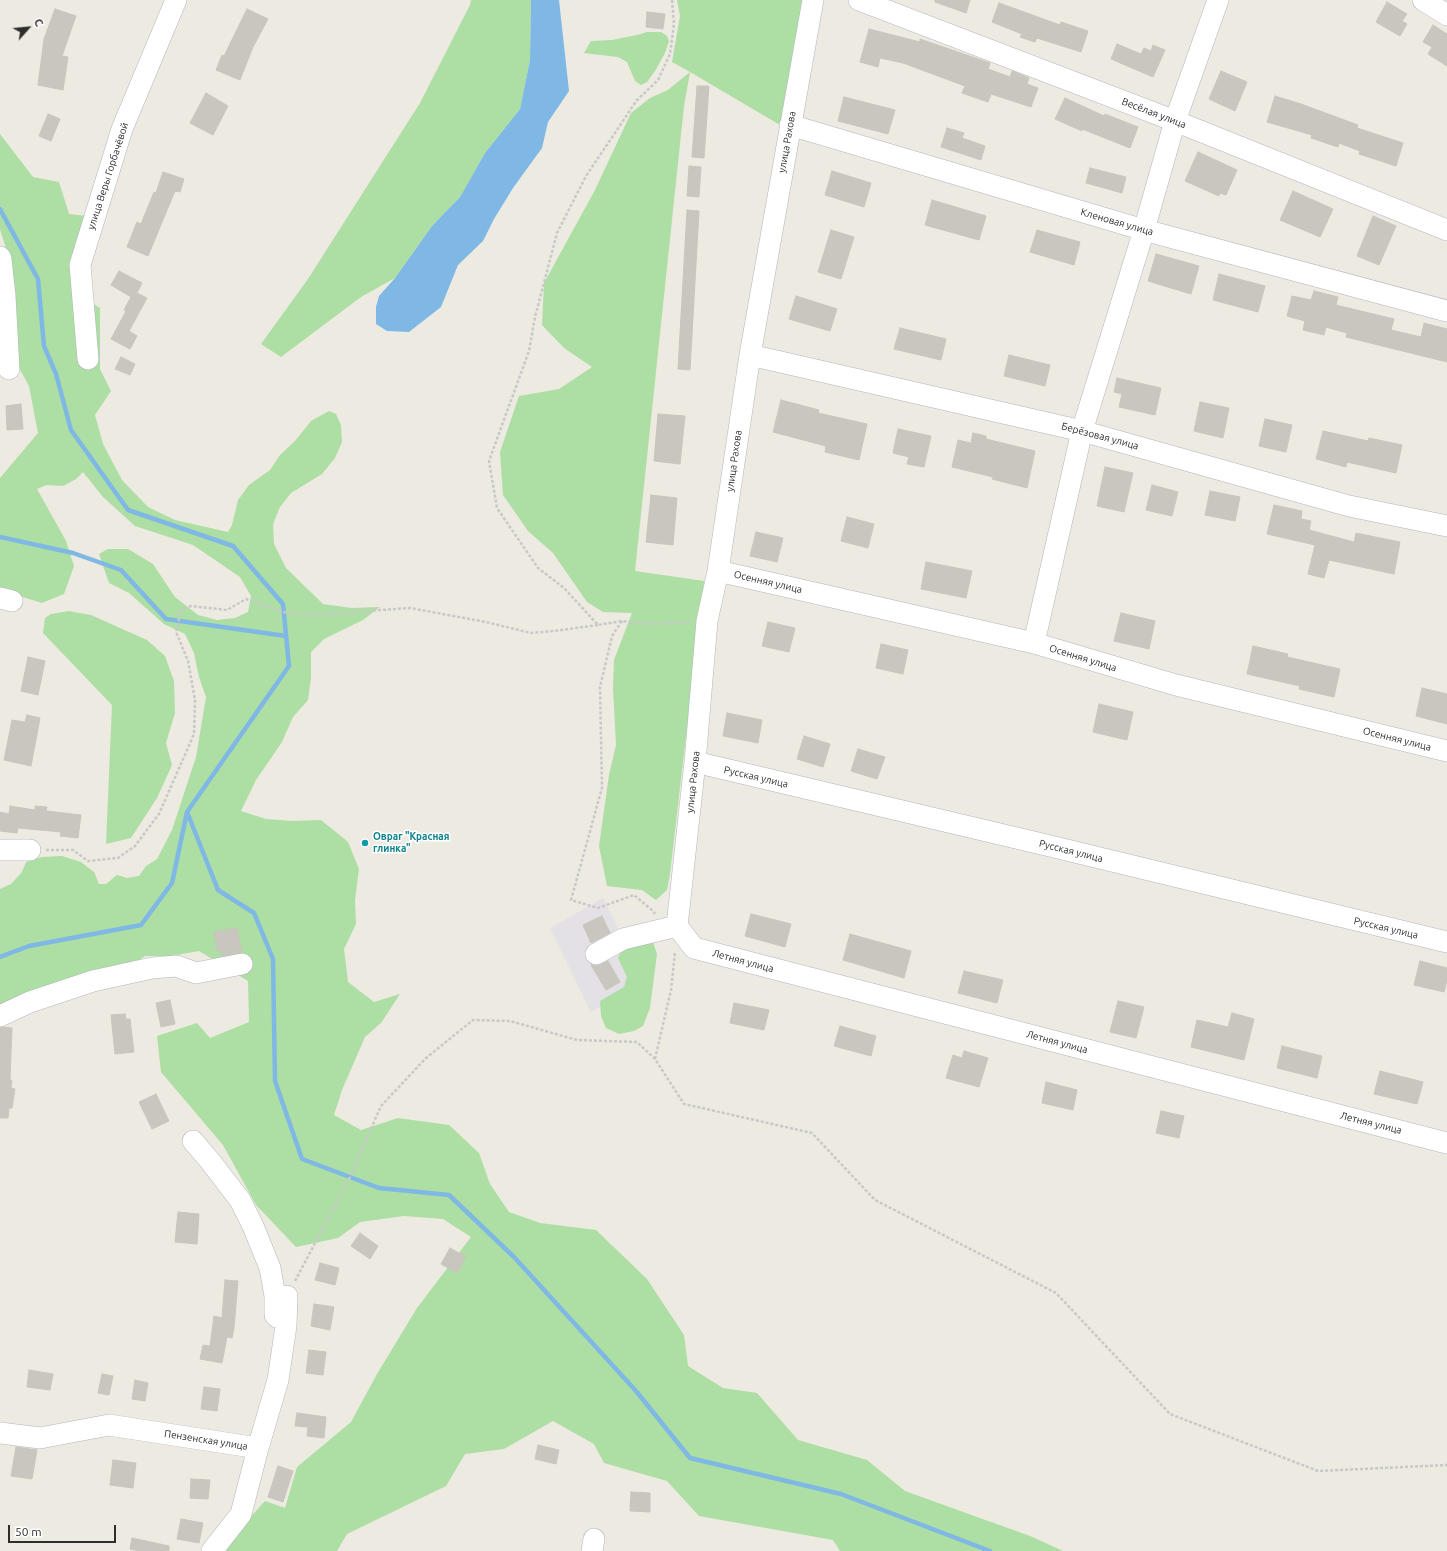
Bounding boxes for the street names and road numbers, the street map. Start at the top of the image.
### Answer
street label: Весёлая улица [1120,95,1188,131]
street label: улица Рахова [776,110,798,174]
street label: улица Веры Горбачёвой [85,121,131,231]
street label: Кленовая улица [1079,206,1155,238]
street label: Берёзовая улица [1060,420,1140,452]
street label: улица Рахова [724,429,744,493]
street label: Осенняя улица [733,568,803,596]
street label: Осенняя улица [1048,642,1118,674]
street label: Осенняя улица [1362,725,1432,753]
street label: улица Рахова [684,750,702,814]
street label: Русская улица [723,764,789,790]
street label: Русская улица [1038,837,1104,865]
street label: Русская улица [1353,915,1419,941]
street label: Летняя улица [711,947,775,975]
street label: Летняя улица [1025,1028,1089,1056]
street label: Летняя улица [1339,1110,1403,1136]
street label: Пензенская улица [163,1427,249,1453]

